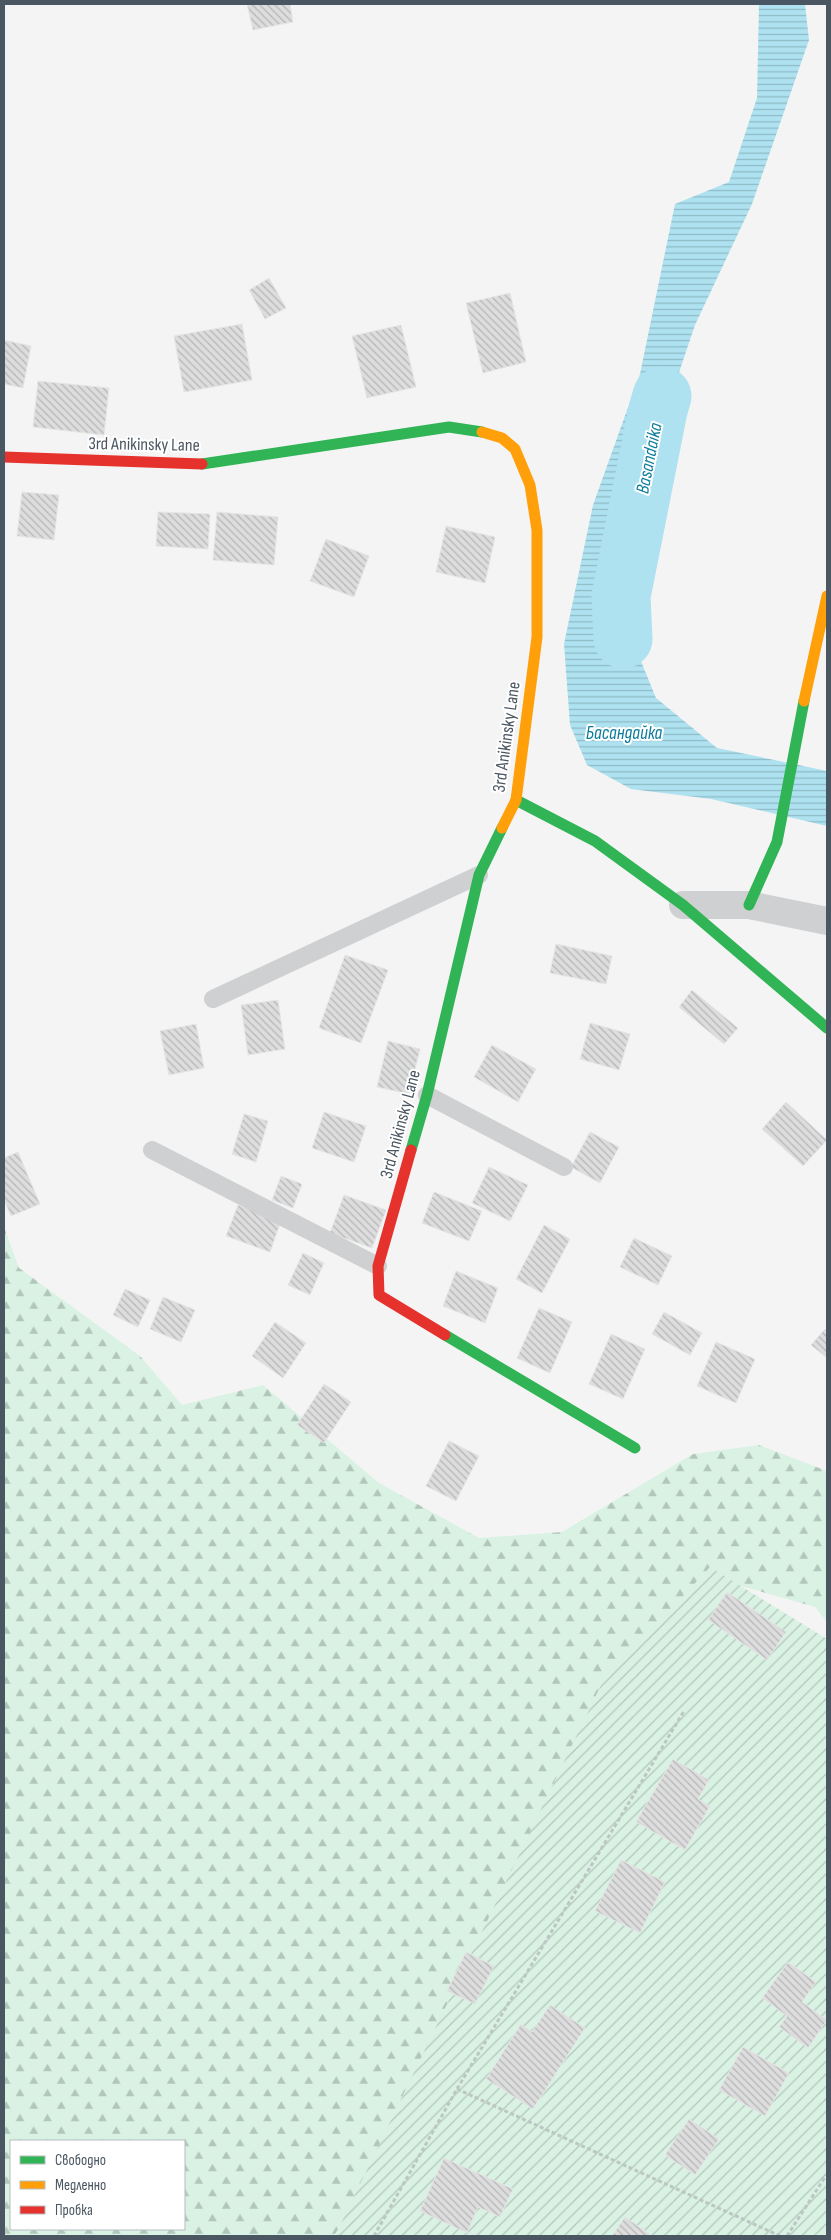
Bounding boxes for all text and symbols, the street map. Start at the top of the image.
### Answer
water label: Basandaika [631,421,668,496]
street label: 3rd Anikinsky Lane [88,433,200,456]
street label: 3rd Anikinsky Lane [488,680,525,794]
water label: Басандайка [586,722,663,745]
street label: 3rd Anikinsky Lane [376,1068,425,1181]
legend [10,2140,185,2230]
text: Свободно [55,2151,106,2170]
text: Медленно [55,2176,106,2195]
text: Пробка [55,2201,93,2220]

